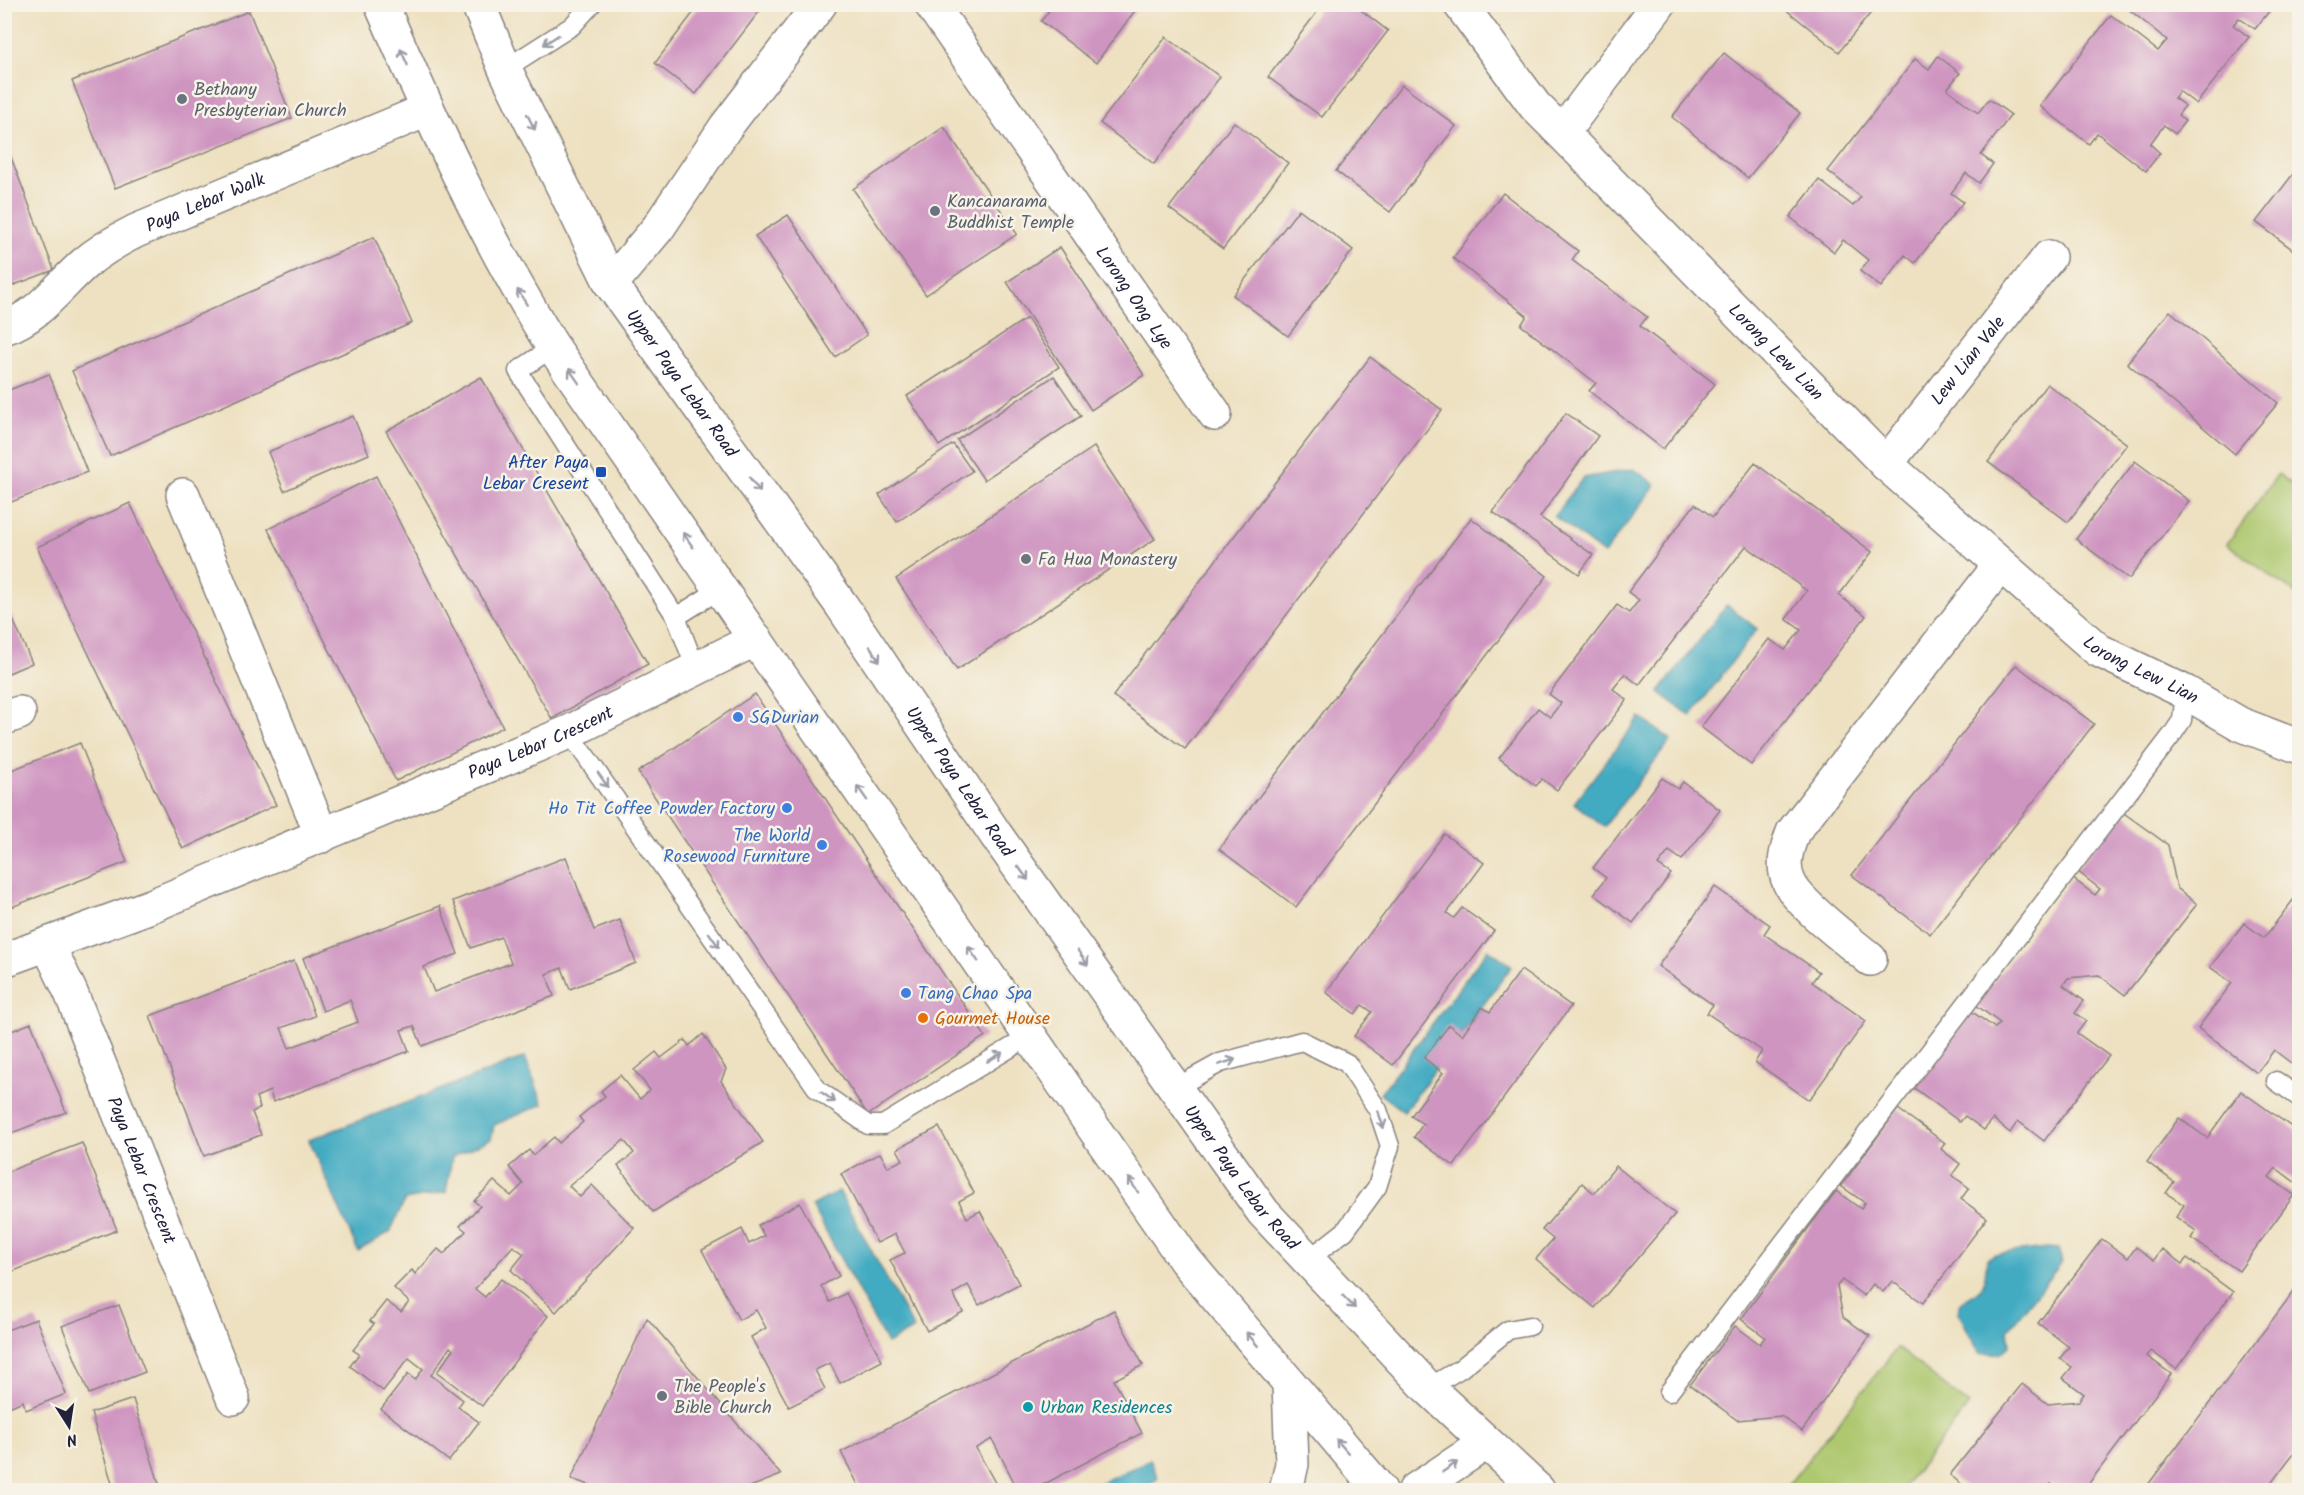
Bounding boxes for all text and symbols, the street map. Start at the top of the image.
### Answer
one-way arrow [543,34,560,46]
one-way arrow [398,49,409,67]
place label: Bethany Presbyterian Church [194,76,347,126]
marker: Bethany Presbyterian Church [175,92,189,106]
one-way arrow [525,112,537,130]
street label: Paya Lebar Walk [142,166,270,241]
place label: Kancanarama Buddhist Temple [947,188,1074,238]
marker: Kancanarama Buddhist Temple [928,204,942,218]
street label: Lorong Ong Lye [1087,241,1179,356]
one-way arrow [515,289,527,306]
street label: Lorong Lew Lian [1720,297,1830,408]
street label: Upper Paya Lebar Road [618,304,745,465]
street label: Lew Lian Vale [1924,310,2013,412]
one-way arrow [568,369,580,385]
place label: After Paya Lebar Cresent [483,449,590,499]
marker: After Paya Lebar Cresent [594,465,608,479]
one-way arrow [749,477,762,493]
one-way arrow [682,532,694,548]
place label: Fa Hua Monastery [1038,546,1178,575]
marker: Fa Hua Monastery [1019,552,1033,566]
street label: Lorong Lew Lian [2075,629,2204,713]
one-way arrow [868,646,881,663]
street label: Paya Lebar Crescent [464,699,620,789]
street label: Upper Paya Lebar Road [897,701,1021,865]
place label: SGDurian [750,704,819,733]
marker: SGDurian [731,710,745,724]
one-way arrow [597,771,609,787]
one-way arrow [856,786,868,802]
place label: Ho Tit Coffee Powder Factory [548,795,776,824]
marker: Ho Tit Coffee Powder Factory [780,801,794,815]
place label: The World Rosewood Furniture [663,822,811,872]
marker: The World Rosewood Furniture [815,838,829,852]
one-way arrow [1017,864,1029,880]
one-way arrow [708,931,720,948]
one-way arrow [967,946,979,962]
one-way arrow [1077,949,1089,966]
place label: Tang Chao Spa [918,980,1032,1009]
marker: Tang Chao Spa [899,986,913,1000]
place label: Gourmet House [935,1005,1050,1034]
marker: Gourmet House [916,1011,930,1025]
one-way arrow [986,1050,1003,1062]
one-way arrow [1217,1055,1236,1066]
one-way arrow [819,1091,836,1103]
street label: Paya Lebar Crescent [98,1093,183,1250]
street label: Upper Paya Lebar Road [1176,1099,1306,1259]
one-way arrow [1377,1110,1388,1129]
one-way arrow [1127,1177,1139,1193]
one-way arrow [1342,1294,1356,1309]
one-way arrow [1245,1331,1258,1347]
place label: The People's Bible Church [674,1373,772,1423]
marker: The People's Bible Church [655,1389,669,1403]
place label: Urban Residences [1040,1394,1173,1423]
north arrow [39,1396,99,1456]
marker: Urban Residences [1021,1400,1035,1414]
text: N [64,1426,79,1452]
one-way arrow [1335,1439,1349,1454]
one-way arrow [1441,1461,1458,1473]

